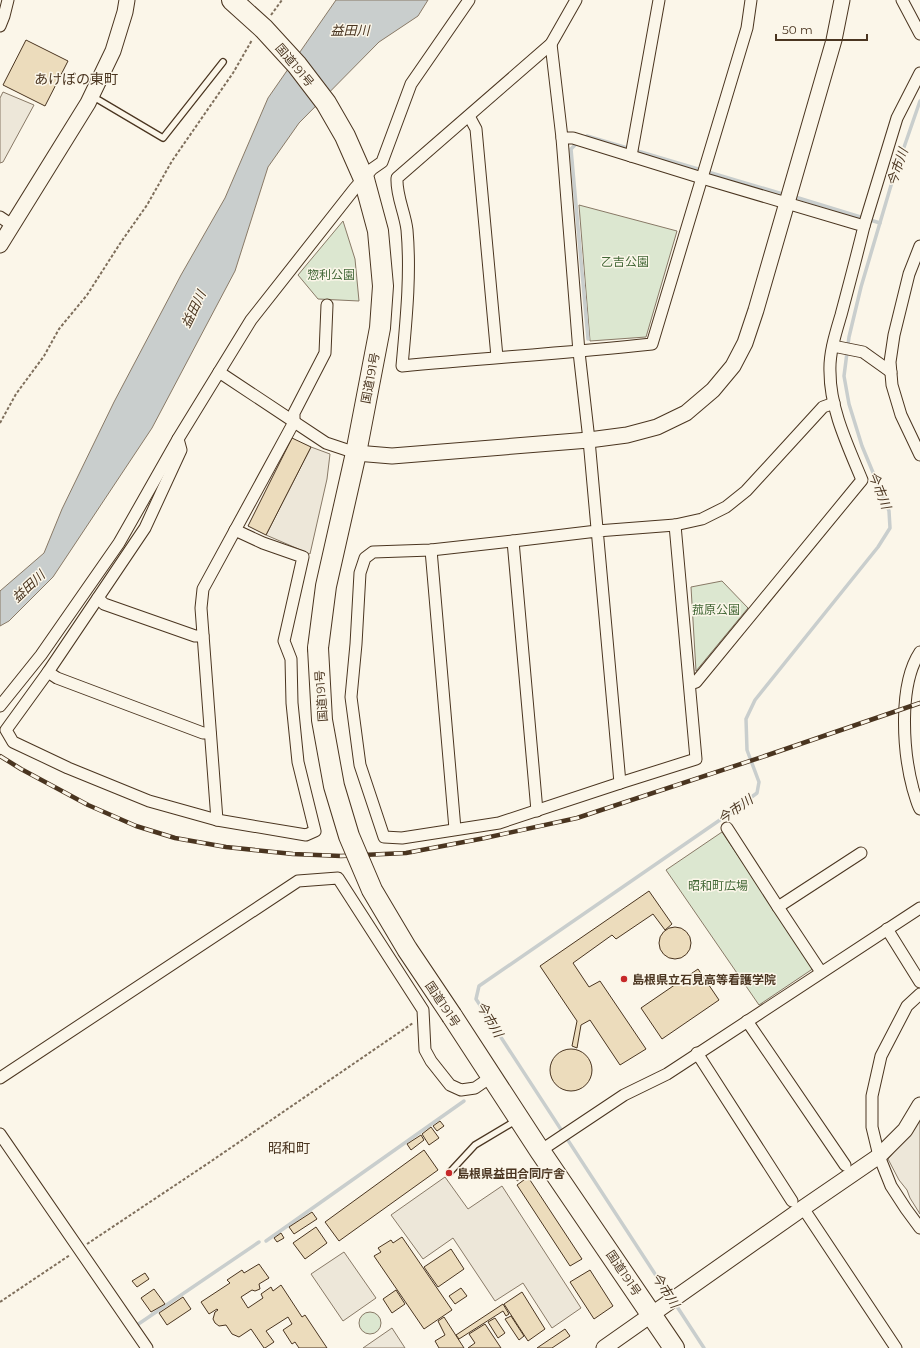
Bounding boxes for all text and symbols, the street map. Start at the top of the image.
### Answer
scale bar [776,16,867,42]
water label: 益田川 [330,22,371,38]
text: 50 m [782,22,813,37]
street label: 国道191号 [273,40,317,90]
district label: あけぼの東町 [34,70,118,88]
water label: 今市川 [883,144,912,188]
park label: 乙吉公園 [601,254,649,269]
park label: 惣利公園 [307,267,355,282]
water label: 益田川 [177,286,210,330]
street label: 国道191号 [358,351,382,405]
water label: 今市川 [865,469,895,513]
water label: 益田川 [8,565,49,605]
park label: 菰原公園 [692,602,740,617]
street label: 国道191号 [312,670,330,722]
water label: 今市川 [714,790,757,827]
park label: 昭和町広場 [688,878,748,893]
place label: 島根県立石見高等看護学院 [632,972,776,987]
marker: 島根県立石見高等看護学院 [619,974,629,984]
street label: 国道191号 [422,978,464,1030]
water label: 今市川 [473,998,508,1042]
district label: 昭和町 [268,1139,310,1157]
place label: 島根県益田合同庁舎 [457,1166,565,1181]
marker: 島根県益田合同庁舎 [444,1168,454,1178]
street label: 国道191号 [603,1247,645,1299]
water label: 今市川 [649,1269,684,1312]

